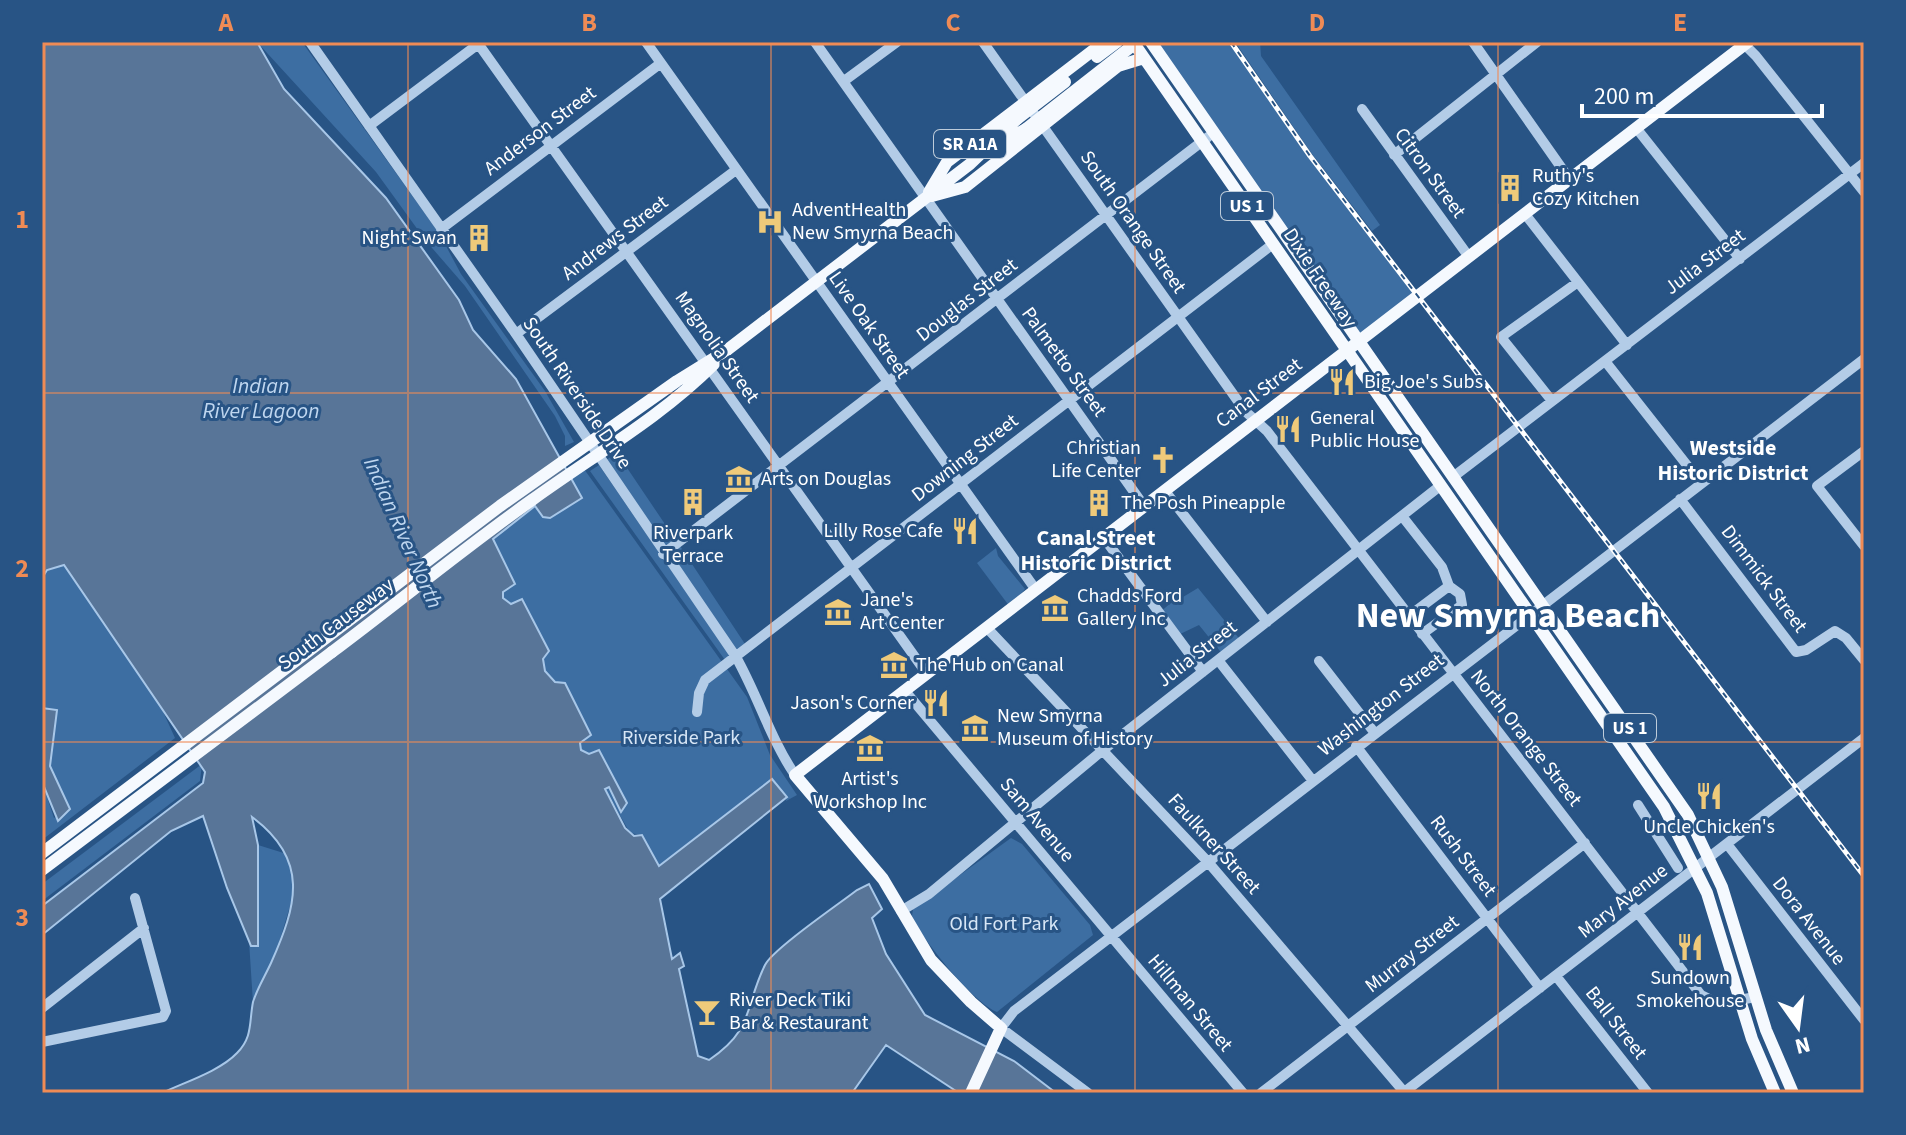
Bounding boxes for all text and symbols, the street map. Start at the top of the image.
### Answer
text: A [218,4,235,41]
text: B [581,4,597,41]
text: C [945,4,961,41]
text: D [1309,4,1325,41]
text: E [1673,4,1687,41]
scale bar [1582,68,1822,118]
street label: Anderson Street [478,79,602,182]
text: 200 m [1594,79,1654,114]
street label: Citron Street [1388,122,1473,224]
road number: SR A1A [934,130,1006,158]
street label: South Orange Street [1073,145,1193,299]
place label: Ruthy's Cozy Kitchen [1532,162,1640,213]
building icon: Ruthy's Cozy Kitchen [1495,173,1525,203]
street label: Andrews Street [556,189,674,287]
road number: US 1 [1221,192,1273,220]
place label: AdventHealth New Smyrna Beach [792,196,953,247]
text: 1 [15,201,29,238]
hospital icon: AdventHealth New Smyrna Beach [755,207,785,237]
street label: Julia Street [1659,222,1751,302]
building icon: Night Swan [464,223,494,253]
street label: Dixie Freeway [1276,223,1364,334]
place label: Night Swan [362,224,457,252]
street label: Douglas Street [910,251,1024,349]
street label: Live Oak Street [822,266,917,384]
street label: Magnolia Street [668,285,766,409]
street label: Palmetto Street [1015,301,1114,423]
street label: South Riverside Drive [516,311,638,475]
street label: Canal Street [1210,351,1308,435]
restaurant icon: Big Joe's Subs [1327,367,1357,397]
place label: Big Joe's Subs [1364,368,1483,396]
water label: Indian River Lagoon [202,370,320,427]
place label: General Public House [1310,404,1420,455]
street label: Downing Street [906,407,1024,509]
restaurant icon: General Public House [1273,414,1303,444]
district label: Westside Historic District [1657,432,1809,489]
place label: Christian Life Center [1051,434,1141,485]
church icon: Christian Life Center [1148,445,1178,475]
water label: Indian River North [355,452,451,614]
museum icon: Arts on Douglas [724,464,754,494]
place label: Arts on Douglas [761,465,891,493]
building icon: Riverpark Terrace [678,487,708,517]
building icon: The Posh Pineapple [1084,488,1114,518]
place label: The Posh Pineapple [1121,489,1286,517]
restaurant icon: Lilly Rose Cafe [950,516,980,546]
place label: Lilly Rose Cafe [823,517,943,545]
place label: Riverpark Terrace [653,519,733,570]
street label: Dimmick Street [1714,519,1814,639]
district label: Canal Street Historic District [1020,522,1172,579]
text: 2 [15,550,29,587]
street label: South Causeway [272,571,400,677]
place label: Chadds Ford Gallery Inc [1077,582,1182,633]
place label: Jane's Art Center [860,586,944,637]
district label: New Smyrna Beach [1356,590,1660,641]
museum icon: Chadds Ford Gallery Inc [1040,593,1070,623]
museum icon: Jane's Art Center [823,597,853,627]
street label: Julia Street [1151,614,1243,694]
street label: Washington Street [1312,647,1450,763]
museum icon: The Hub on Canal [879,650,909,680]
place label: The Hub on Canal [916,651,1064,679]
street label: North Orange Street [1464,664,1589,813]
restaurant icon: Jason's Corner [921,688,951,718]
place label: Jason's Corner [790,689,914,717]
place label: New Smyrna Museum of History [997,702,1154,753]
museum icon: New Smyrna Museum of History [960,713,990,743]
road number: US 1 [1604,714,1656,742]
park label: Riverside Park [622,724,740,752]
museum icon: Artist's Workshop Inc [855,733,885,763]
place label: Artist's Workshop Inc [813,765,927,816]
street label: Sam Avenue [993,772,1081,869]
restaurant icon: Uncle Chicken's [1694,781,1724,811]
street label: Faulkner Street [1161,787,1267,901]
street label: Rush Street [1423,809,1503,903]
place label: Uncle Chicken's [1643,813,1775,841]
street label: Mary Avenue [1572,857,1674,945]
street label: Dora Avenue [1766,871,1853,971]
text: 3 [15,899,29,936]
street label: Murray Street [1359,908,1465,1000]
park label: Old Fort Park [949,910,1059,938]
restaurant icon: Sundown Smokehouse [1675,932,1705,962]
street label: Hillman Street [1141,948,1239,1058]
place label: Sundown Smokehouse [1636,964,1744,1015]
street label: Ball Street [1578,980,1654,1066]
place label: River Deck Tiki Bar & Restaurant [729,986,869,1037]
north arrow [1758,987,1838,1067]
bar icon: River Deck Tiki Bar & Restaurant [692,997,722,1027]
text: N [1792,1028,1814,1063]

